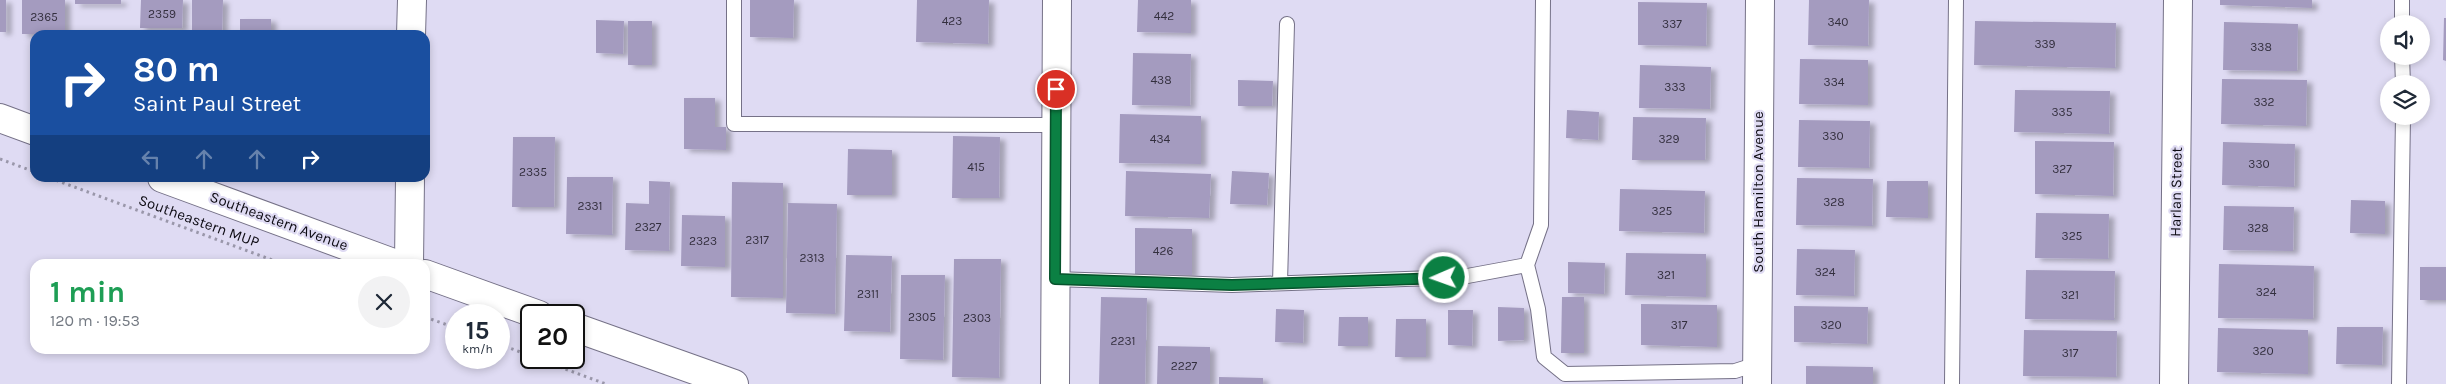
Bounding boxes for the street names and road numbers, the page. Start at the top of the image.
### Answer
street label: South Hamilton Avenue [1749,111,1767,273]
street label: Harlan Street [2166,147,2186,237]
street label: Southeastern Avenue [207,188,351,254]
street label: Southeastern MUP [136,191,262,251]

